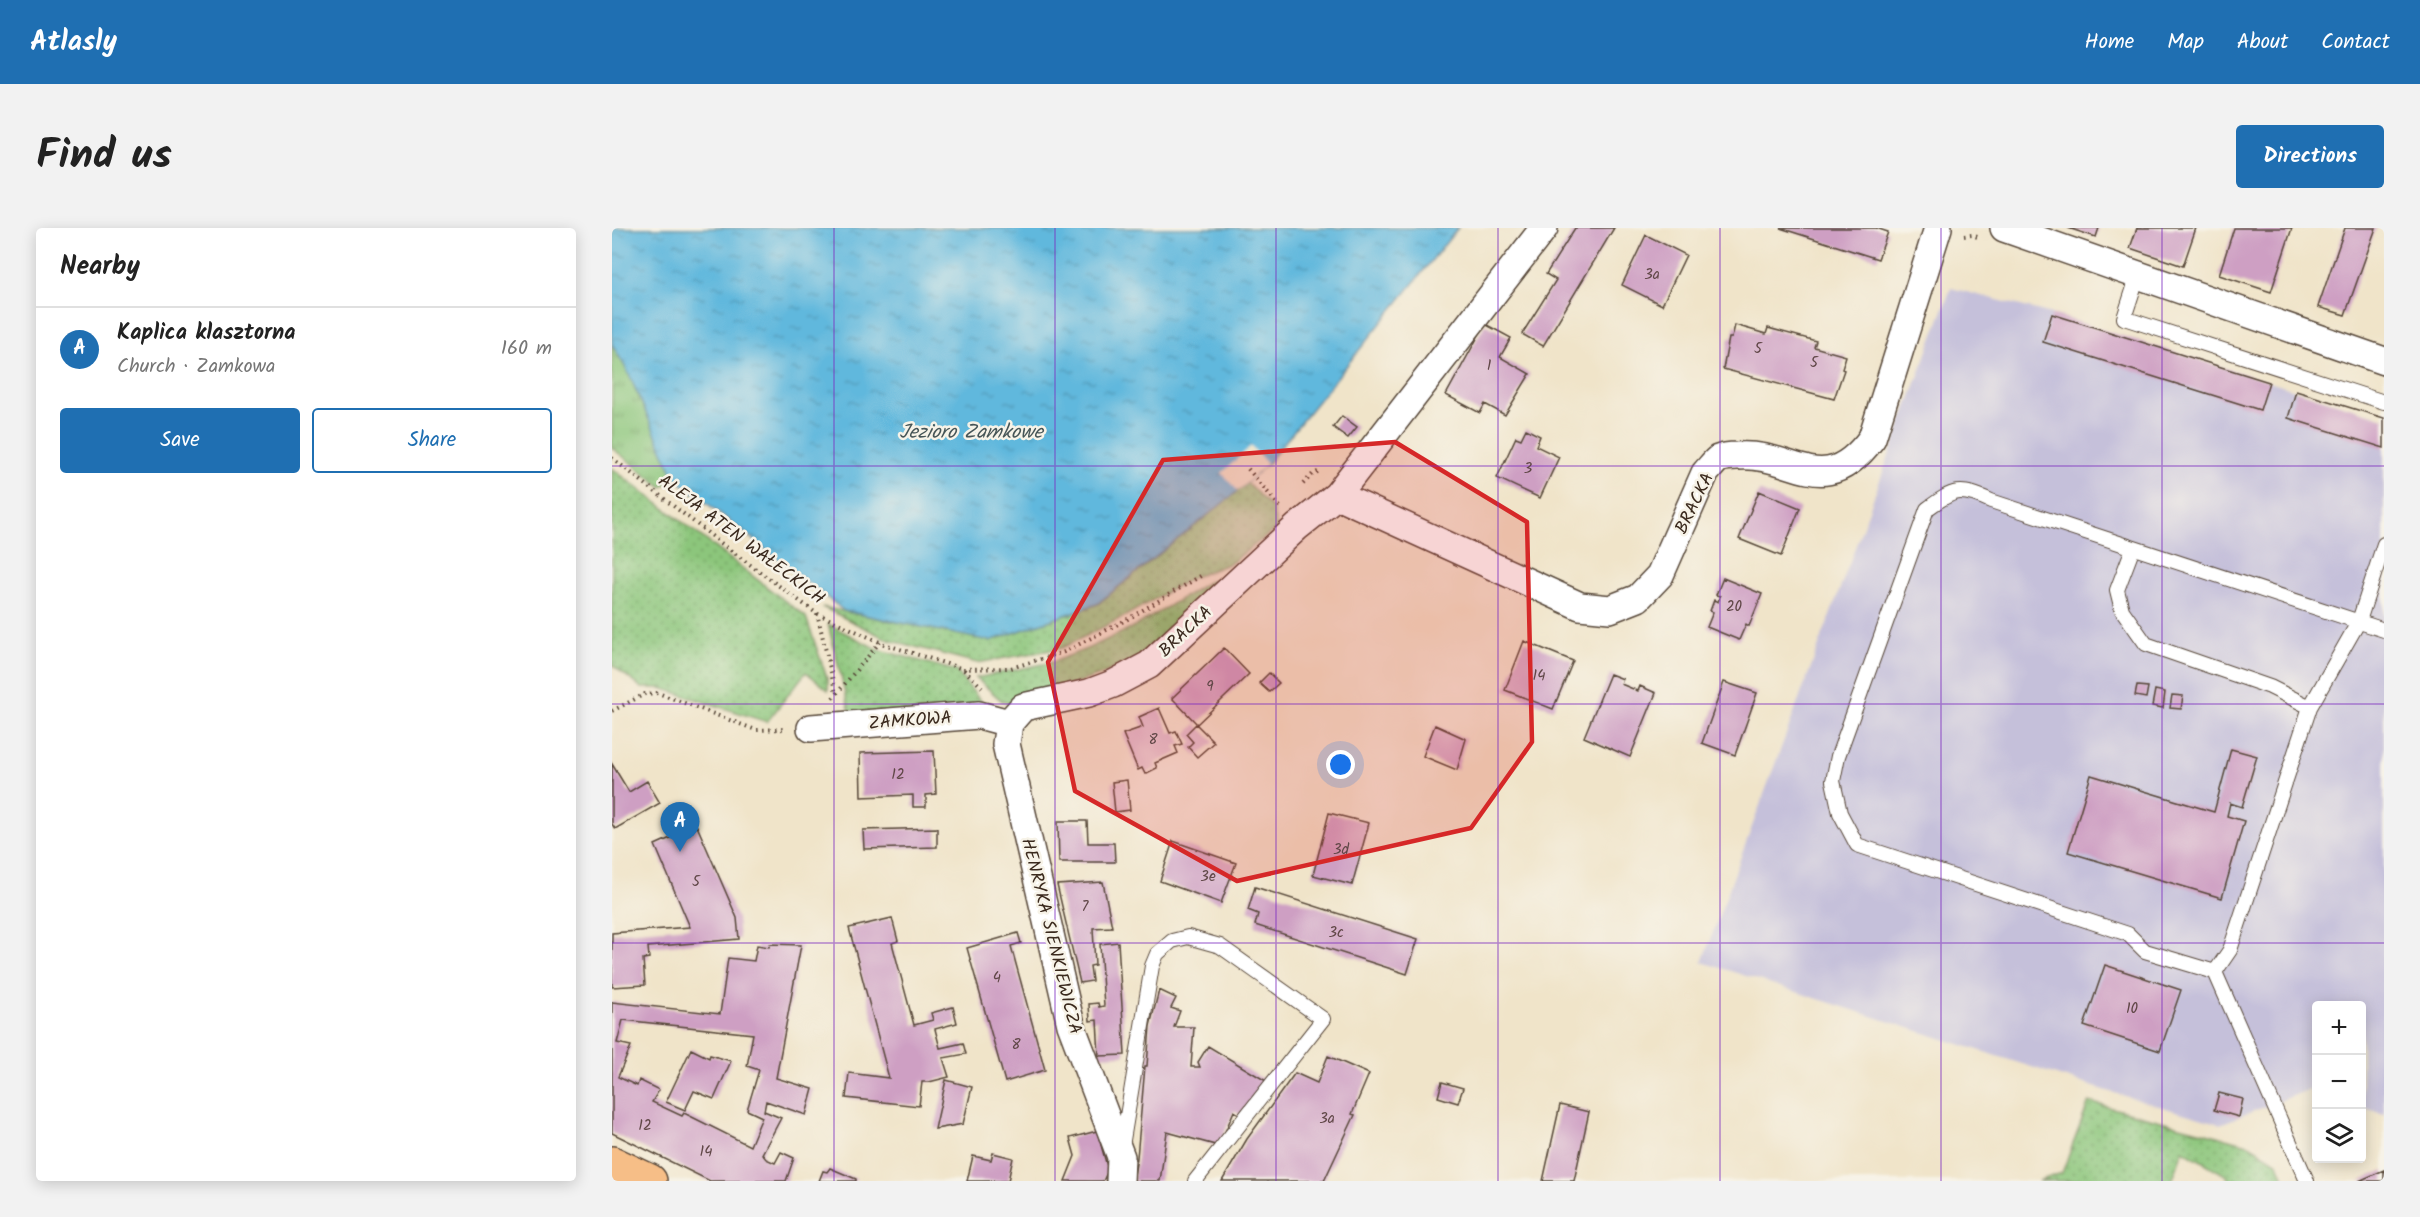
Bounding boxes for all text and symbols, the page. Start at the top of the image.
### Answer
text: Atlasly [30,20,117,65]
text: Home [2085,26,2134,59]
text: Map [2167,26,2204,59]
text: About [2237,26,2288,59]
text: Contact [2321,26,2390,59]
text: Find us [36,123,172,190]
button: Directions [2236,125,2384,188]
text: Nearby [60,246,140,288]
house number: 3a [1644,263,1660,287]
text: Kaplica klasztorna [117,316,295,351]
text: A [73,333,86,365]
text: 160 m [501,333,552,365]
house number: 5 [1754,337,1763,361]
text: Church · Zamkowa [117,351,275,383]
house number: 5 [1810,351,1819,375]
house number: 1 [1487,354,1492,378]
button: Save [60,408,300,473]
button: Share [312,408,552,473]
water label: Jezioro Zamkowe [899,417,1045,449]
house number: 3 [1524,457,1533,481]
street label: ALEJA ATEN WAŁECKICH [651,468,831,613]
street label: BRACKA [1668,468,1723,539]
house number: 20 [1726,595,1743,619]
street label: BRACKA [1152,599,1220,665]
house number: 14 [1533,664,1545,688]
house number: 9 [1206,675,1214,699]
street label: ZAMKOWA [868,704,953,739]
house number: 8 [1148,728,1158,752]
your location [1326,750,1355,779]
house number: 12 [891,763,905,787]
pin: A [660,802,700,852]
street label: HENRYKA SIENKIEWICZA [1012,835,1089,1038]
house number: 3d [1333,838,1350,862]
house number: 3e [1200,865,1216,889]
house number: 5 [692,870,701,894]
house number: 7 [1082,895,1090,919]
house number: 3c [1328,921,1344,945]
house number: 4 [993,966,1001,990]
house number: 10 [2126,997,2139,1021]
map controls [2312,1001,2366,1163]
button: + [2312,1001,2366,1055]
house number: 8 [1011,1033,1021,1057]
button: − [2312,1055,2366,1109]
house number: 3a [1319,1107,1335,1131]
button: layers [2312,1109,2366,1163]
house number: 12 [638,1114,652,1138]
house number: 14 [700,1140,712,1164]

